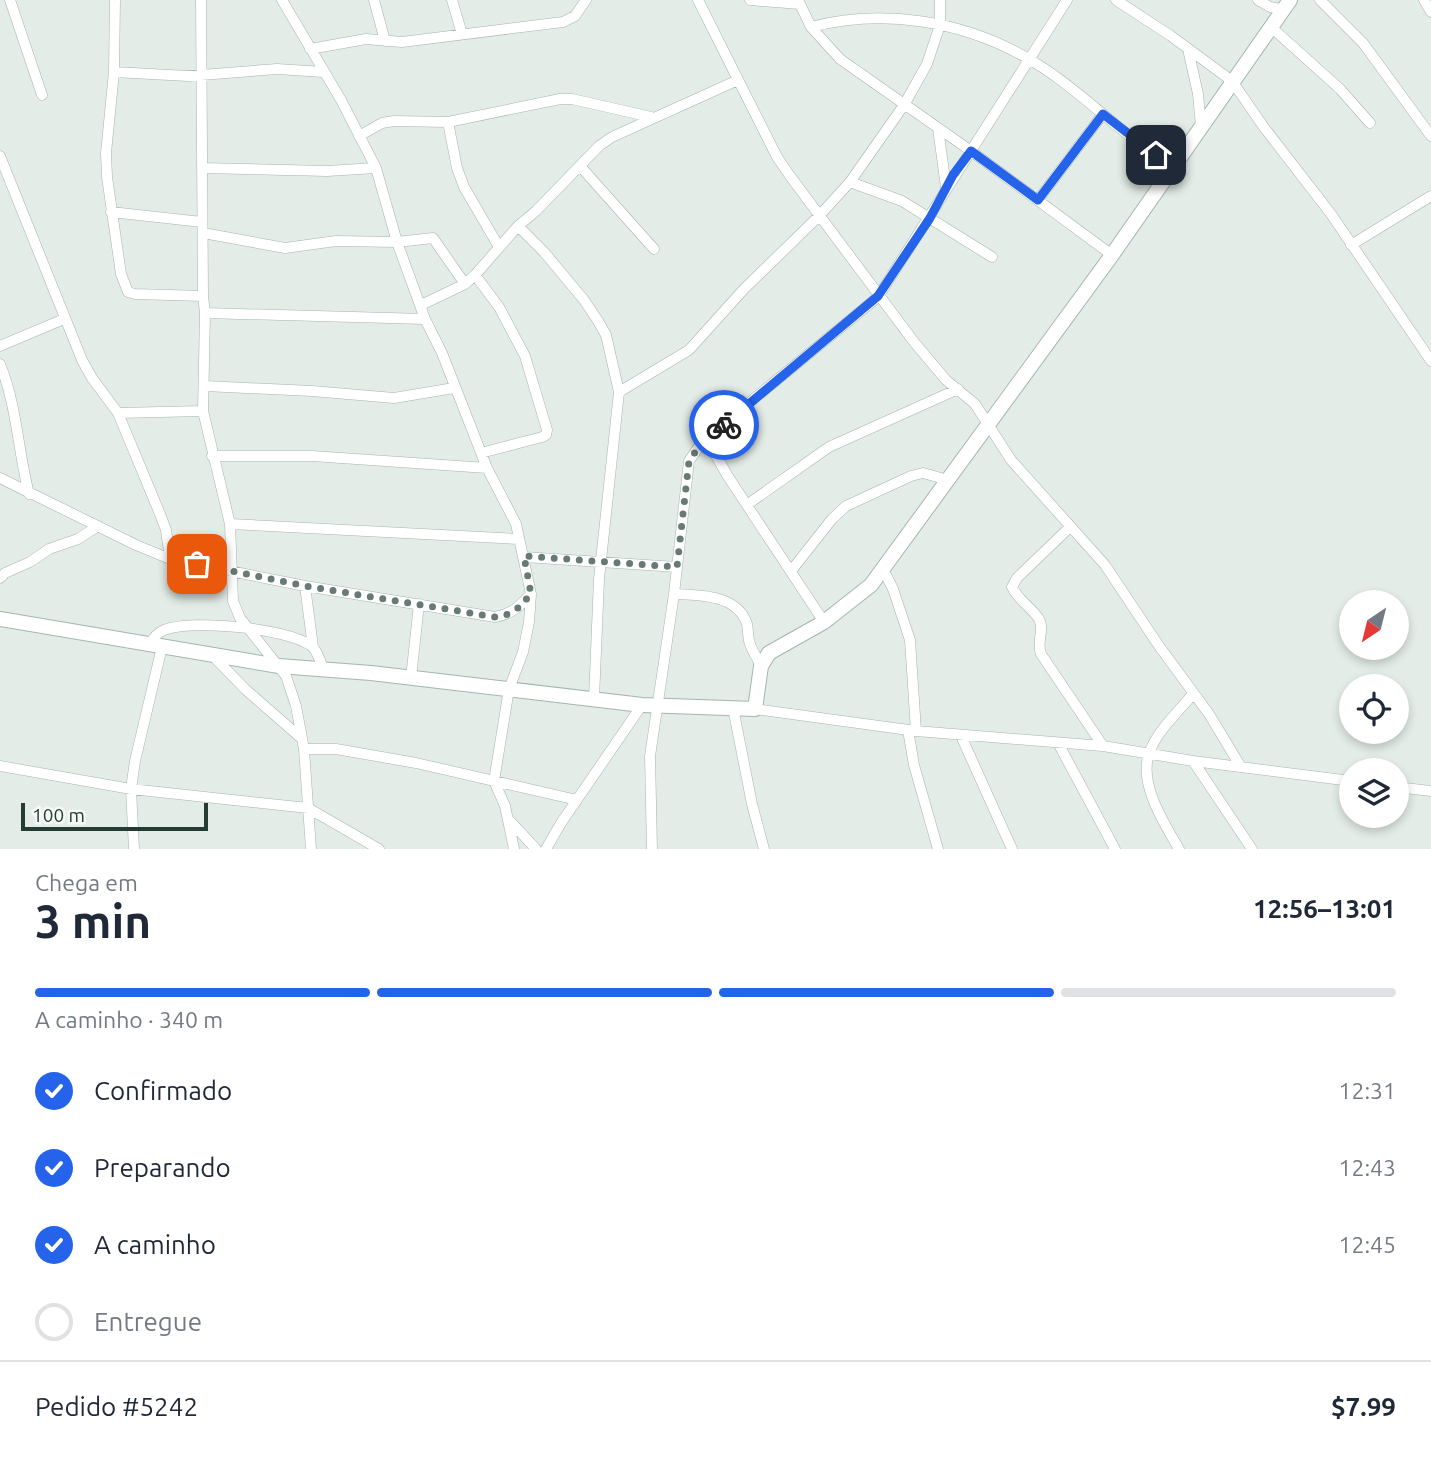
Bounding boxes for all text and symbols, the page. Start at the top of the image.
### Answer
pin [1126,125,1186,185]
icon: home [1137,136,1175,174]
courier [689,390,759,460]
icon: bike [705,406,743,444]
pin [167,534,227,594]
icon: bag [178,545,216,583]
north arrow [1339,590,1409,660]
map controls [1339,590,1409,828]
button: locate [1339,674,1409,744]
button: layers [1339,758,1409,828]
scale bar [21,800,208,832]
text: 100 m [32,804,85,826]
text: Chega em [35,870,138,895]
text: 12:56–13:01 [1253,894,1396,923]
text: 3 min [35,895,151,947]
text: A caminho · 340 m [35,1007,223,1032]
icon: check [35,1072,73,1110]
text: Confirmado [94,1076,232,1105]
text: 12:31 [1338,1078,1396,1103]
icon: check [35,1149,73,1187]
text: Preparando [94,1153,231,1182]
text: 12:43 [1338,1155,1396,1180]
icon: check [35,1226,73,1264]
text: A caminho [94,1230,216,1259]
text: 12:45 [1338,1232,1396,1257]
text: Entregue [94,1307,202,1336]
text: Pedido #5242 [35,1392,198,1421]
text: $7.99 [1331,1392,1396,1421]

